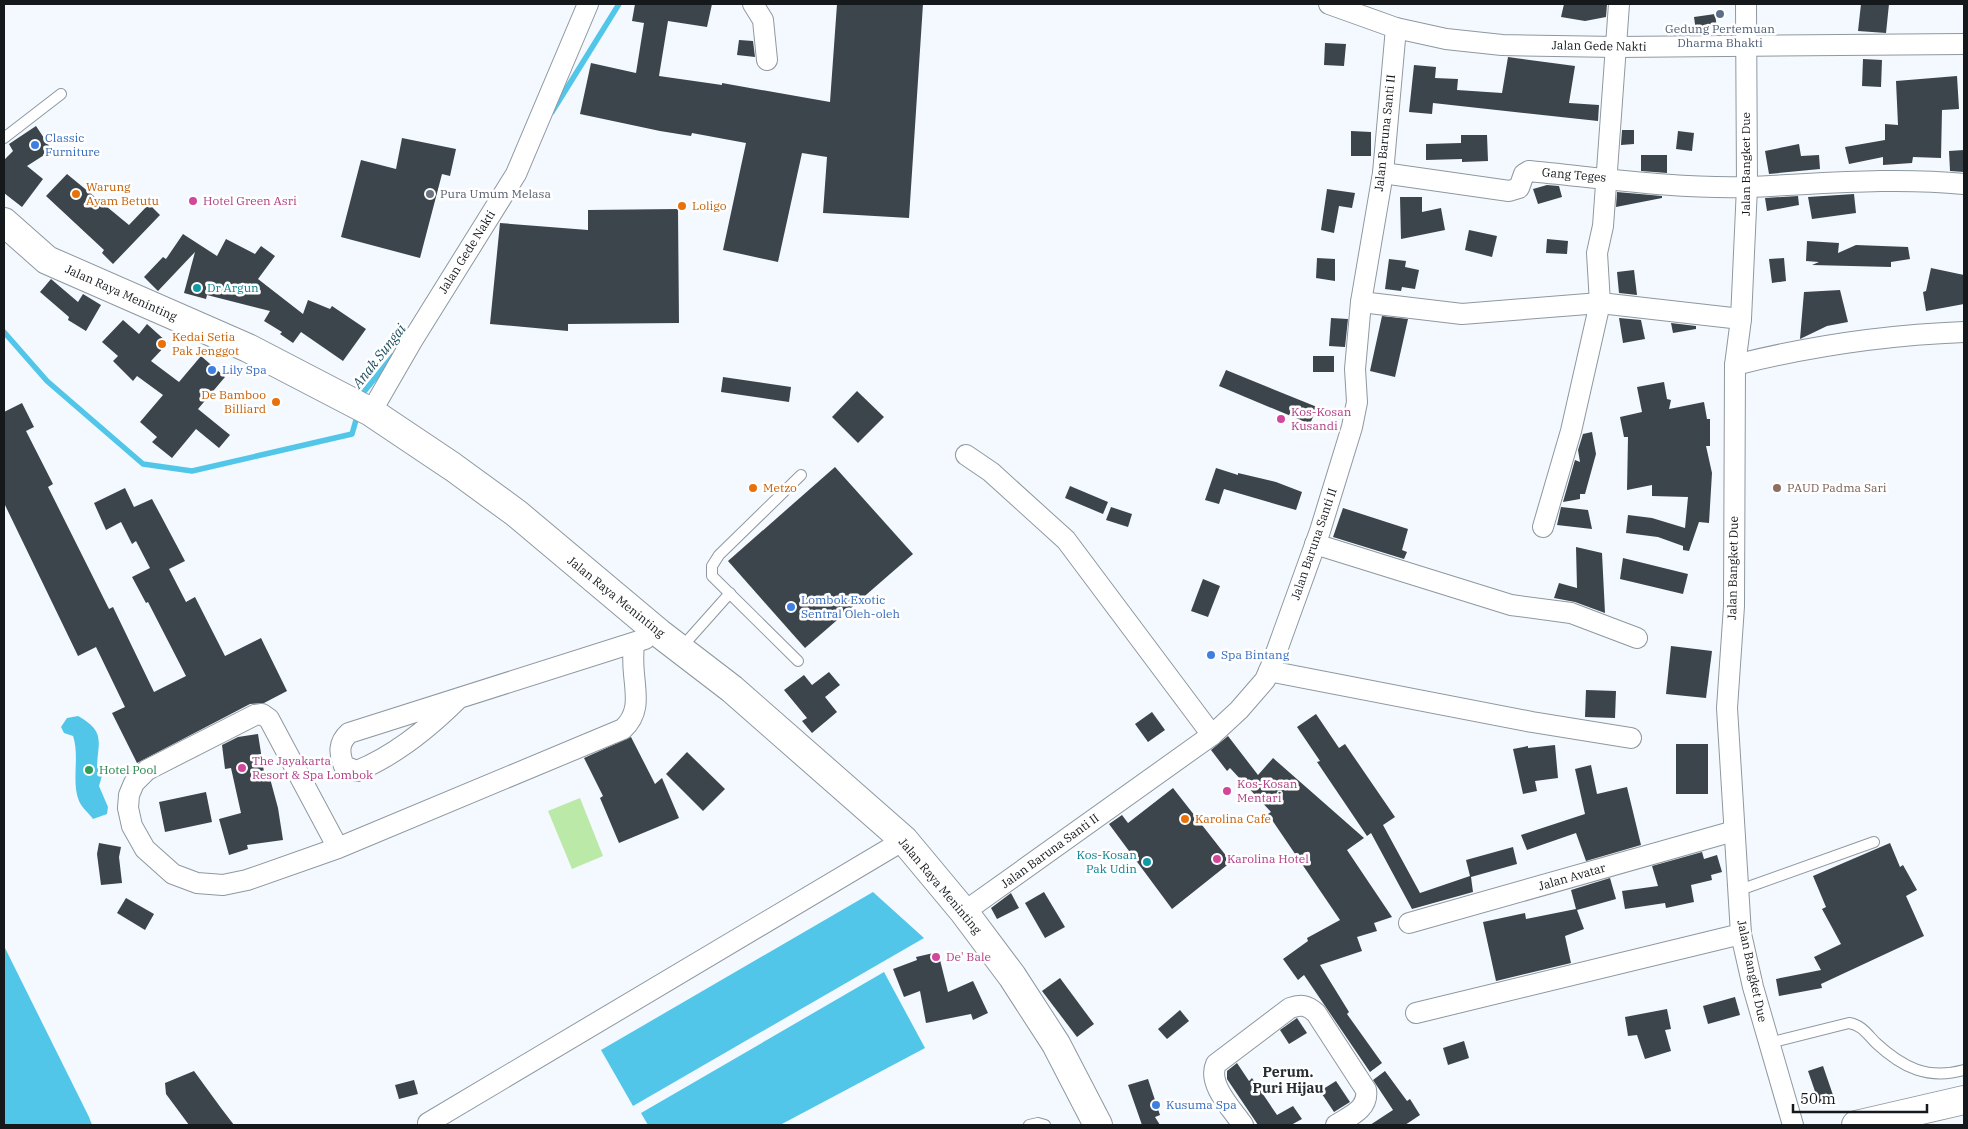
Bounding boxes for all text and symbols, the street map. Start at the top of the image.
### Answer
marker: Gedung Pertemuan Dharma Bhakti [1714,8,1726,20]
place label: Gedung Pertemuan Dharma Bhakti [1665,21,1775,50]
street label: Jalan Gede Nakti [1551,37,1647,54]
street label: Jalan Baruna Santi II [1371,74,1398,192]
street label: Jalan Bangket Due [1738,112,1753,216]
place label: Classic Furniture [45,130,100,159]
marker: Classic Furniture [29,139,41,151]
street label: Gang Teges [1541,164,1607,185]
place label: Warung Ayam Betutu [86,179,159,208]
place label: Pura Umum Melasa [440,186,551,201]
marker: Warung Ayam Betutu [70,188,82,200]
marker: Pura Umum Melasa [424,188,436,200]
place label: Hotel Green Asri [203,193,297,208]
marker: Hotel Green Asri [187,195,199,207]
place label: Loligo [692,198,727,213]
marker: Loligo [676,200,688,212]
street label: Jalan Gede Nakti [435,207,498,296]
street label: Jalan Raya Meninting [63,261,180,324]
place label: Dr Argun [207,280,259,295]
marker: Dr Argun [191,282,203,294]
water label: Anak Sungai [348,320,410,393]
place label: Kedai Setia Pak Jenggot [172,329,239,358]
marker: Kedai Setia Pak Jenggot [156,338,168,350]
place label: Lily Spa [222,362,267,377]
marker: Lily Spa [206,364,218,376]
place label: De Bamboo Billiard [201,387,266,416]
marker: De Bamboo Billiard [270,396,282,408]
place label: Kos-Kosan Kusandi [1291,404,1352,433]
marker: Kos-Kosan Kusandi [1275,413,1287,425]
place label: Metzo [763,480,797,495]
place label: PAUD Padma Sari [1787,480,1887,495]
marker: Metzo [747,482,759,494]
marker: PAUD Padma Sari [1771,482,1783,494]
street label: Jalan Baruna Santi II [1287,486,1340,602]
street label: Jalan Bangket Due [1724,516,1741,620]
street label: Jalan Raya Meninting [565,553,668,641]
place label: Lombok Exotic Sentral Oleh-oleh [801,592,901,621]
marker: Lombok Exotic Sentral Oleh-oleh [785,601,797,613]
place label: Spa Bintang [1221,647,1290,662]
marker: Spa Bintang [1205,649,1217,661]
place label: The Jayakarta Resort & Spa Lombok [252,753,373,782]
place label: Hotel Pool [99,762,157,777]
marker: The Jayakarta Resort & Spa Lombok [236,762,248,774]
marker: Hotel Pool [83,764,95,776]
place label: Kos-Kosan Mentari [1237,776,1298,805]
marker: Kos-Kosan Mentari [1221,785,1233,797]
street label: Jalan Baruna Santi II [998,810,1102,891]
place label: Karolina Cafe [1195,811,1271,826]
marker: Karolina Cafe [1179,813,1191,825]
street label: Jalan Raya Meninting [896,835,985,937]
place label: Kos-Kosan Pak Udin [1077,847,1137,876]
place label: Karolina Hotel [1227,851,1309,866]
marker: Karolina Hotel [1211,853,1223,865]
marker: Kos-Kosan Pak Udin [1141,856,1153,868]
street label: Jalan Avatar [1536,860,1608,893]
street label: Jalan Bangket Due [1734,918,1771,1023]
place label: De' Bale [946,949,991,964]
marker: De' Bale [930,951,942,963]
district label: Perum. Puri Hijau [1252,1063,1324,1097]
scale bar [1793,1082,1927,1114]
text: 50 m [1800,1089,1836,1108]
place label: Kusuma Spa [1166,1097,1237,1112]
marker: Kusuma Spa [1150,1099,1162,1111]

